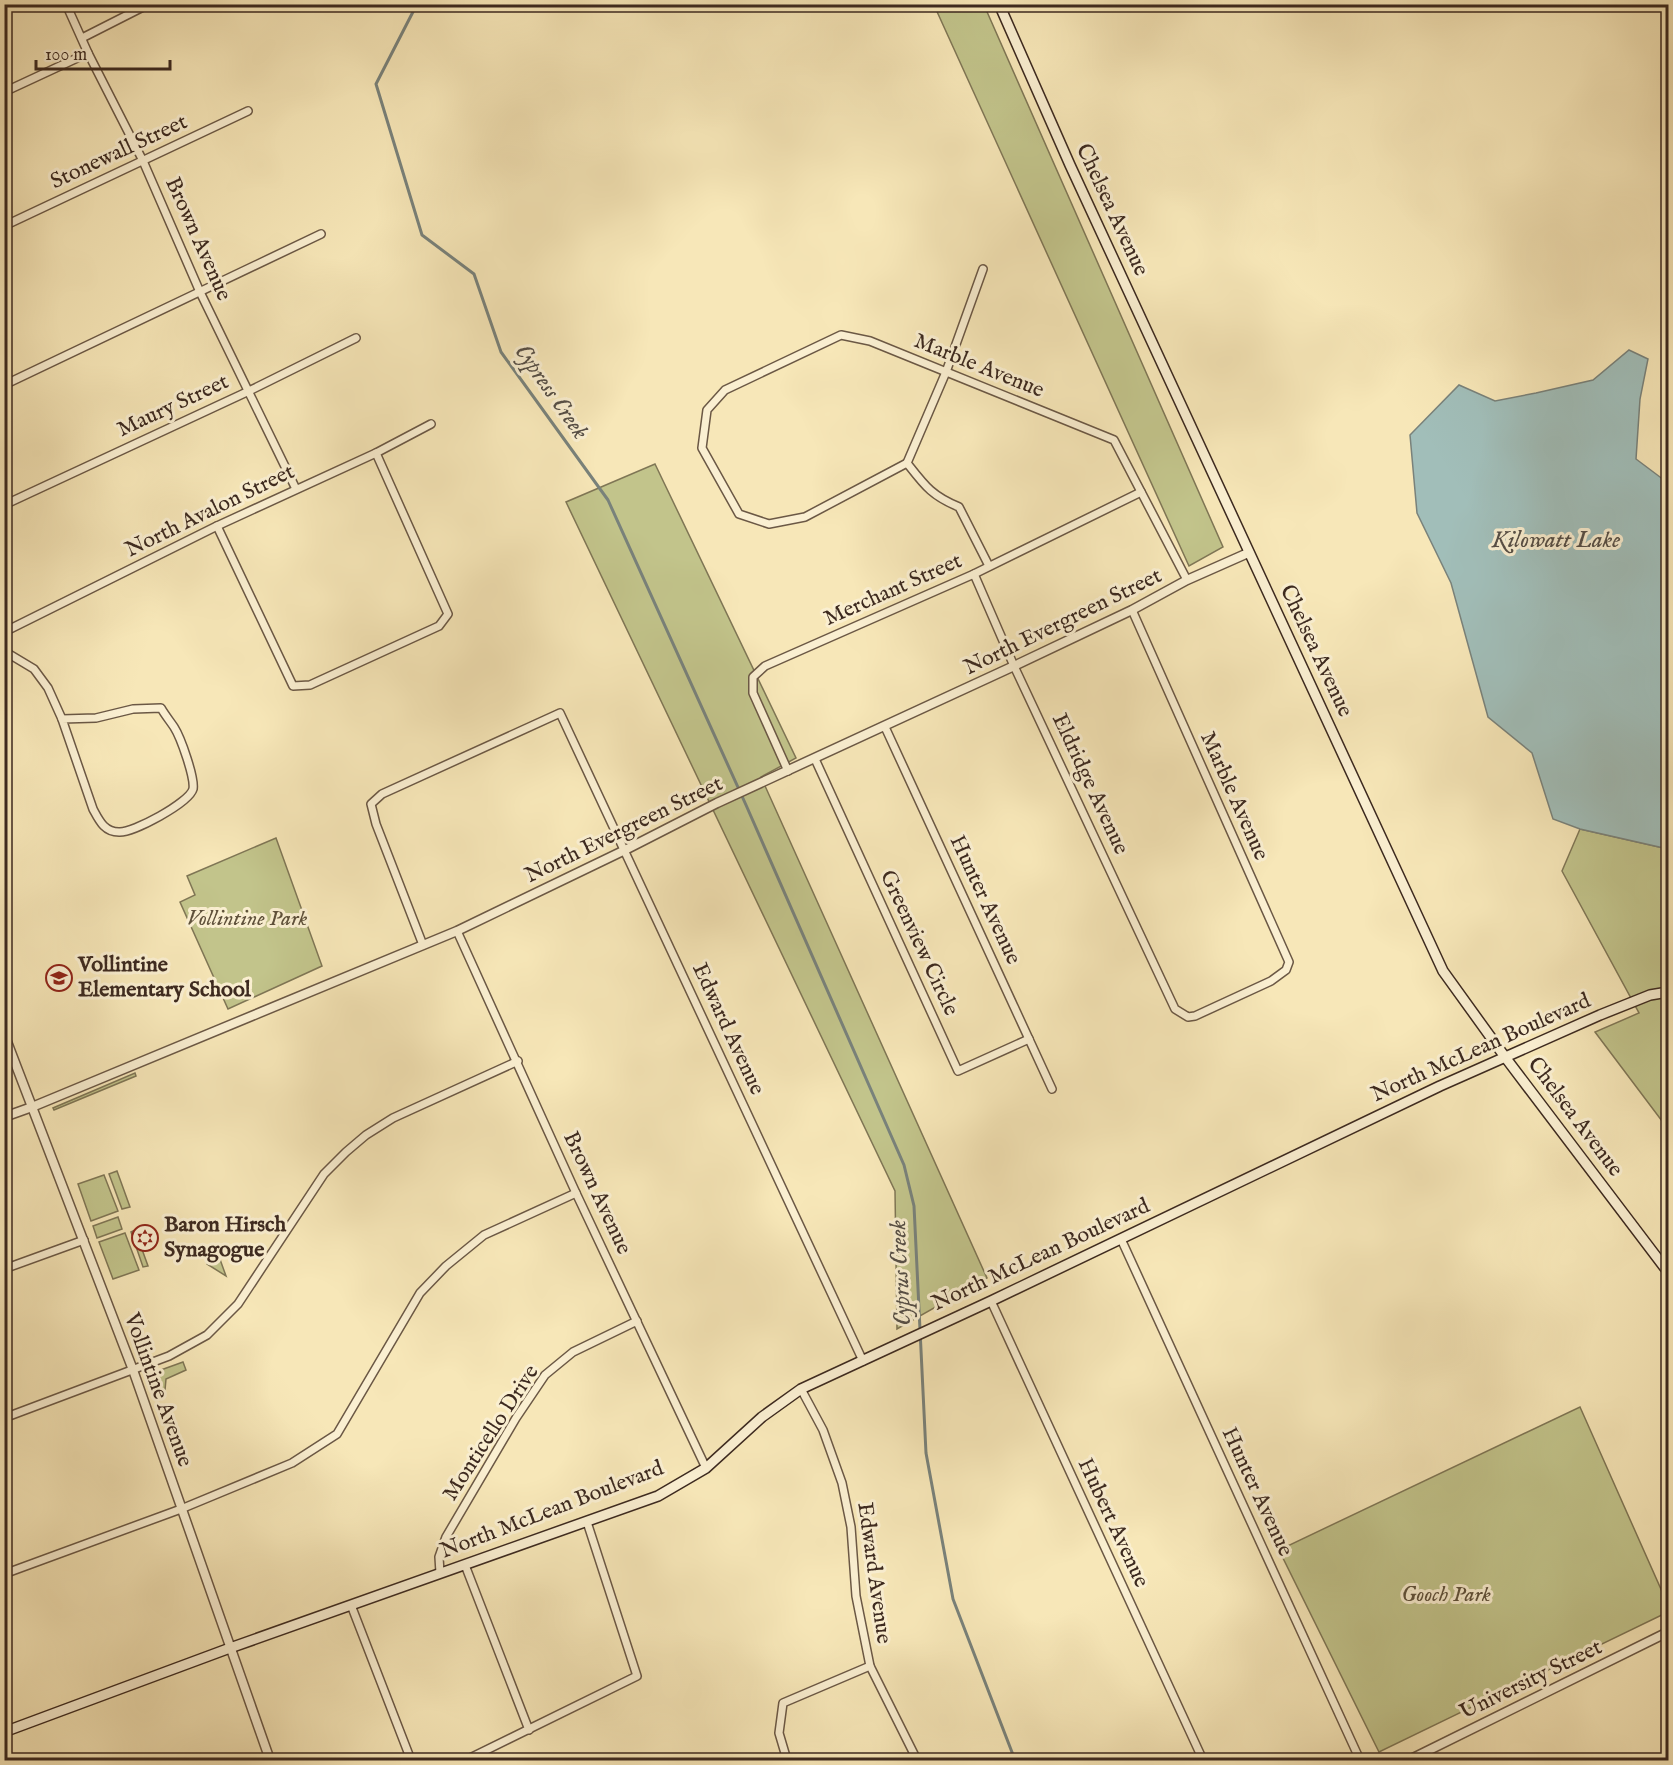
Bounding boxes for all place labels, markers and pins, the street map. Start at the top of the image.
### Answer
place label: Vollintine Elementary School [77,951,252,1004]
school or university icon: Vollintine Elementary School [44,963,74,993]
place label: Baron Hirsch Synagogue [164,1211,286,1264]
synagogue icon: Baron Hirsch Synagogue [130,1223,160,1253]

